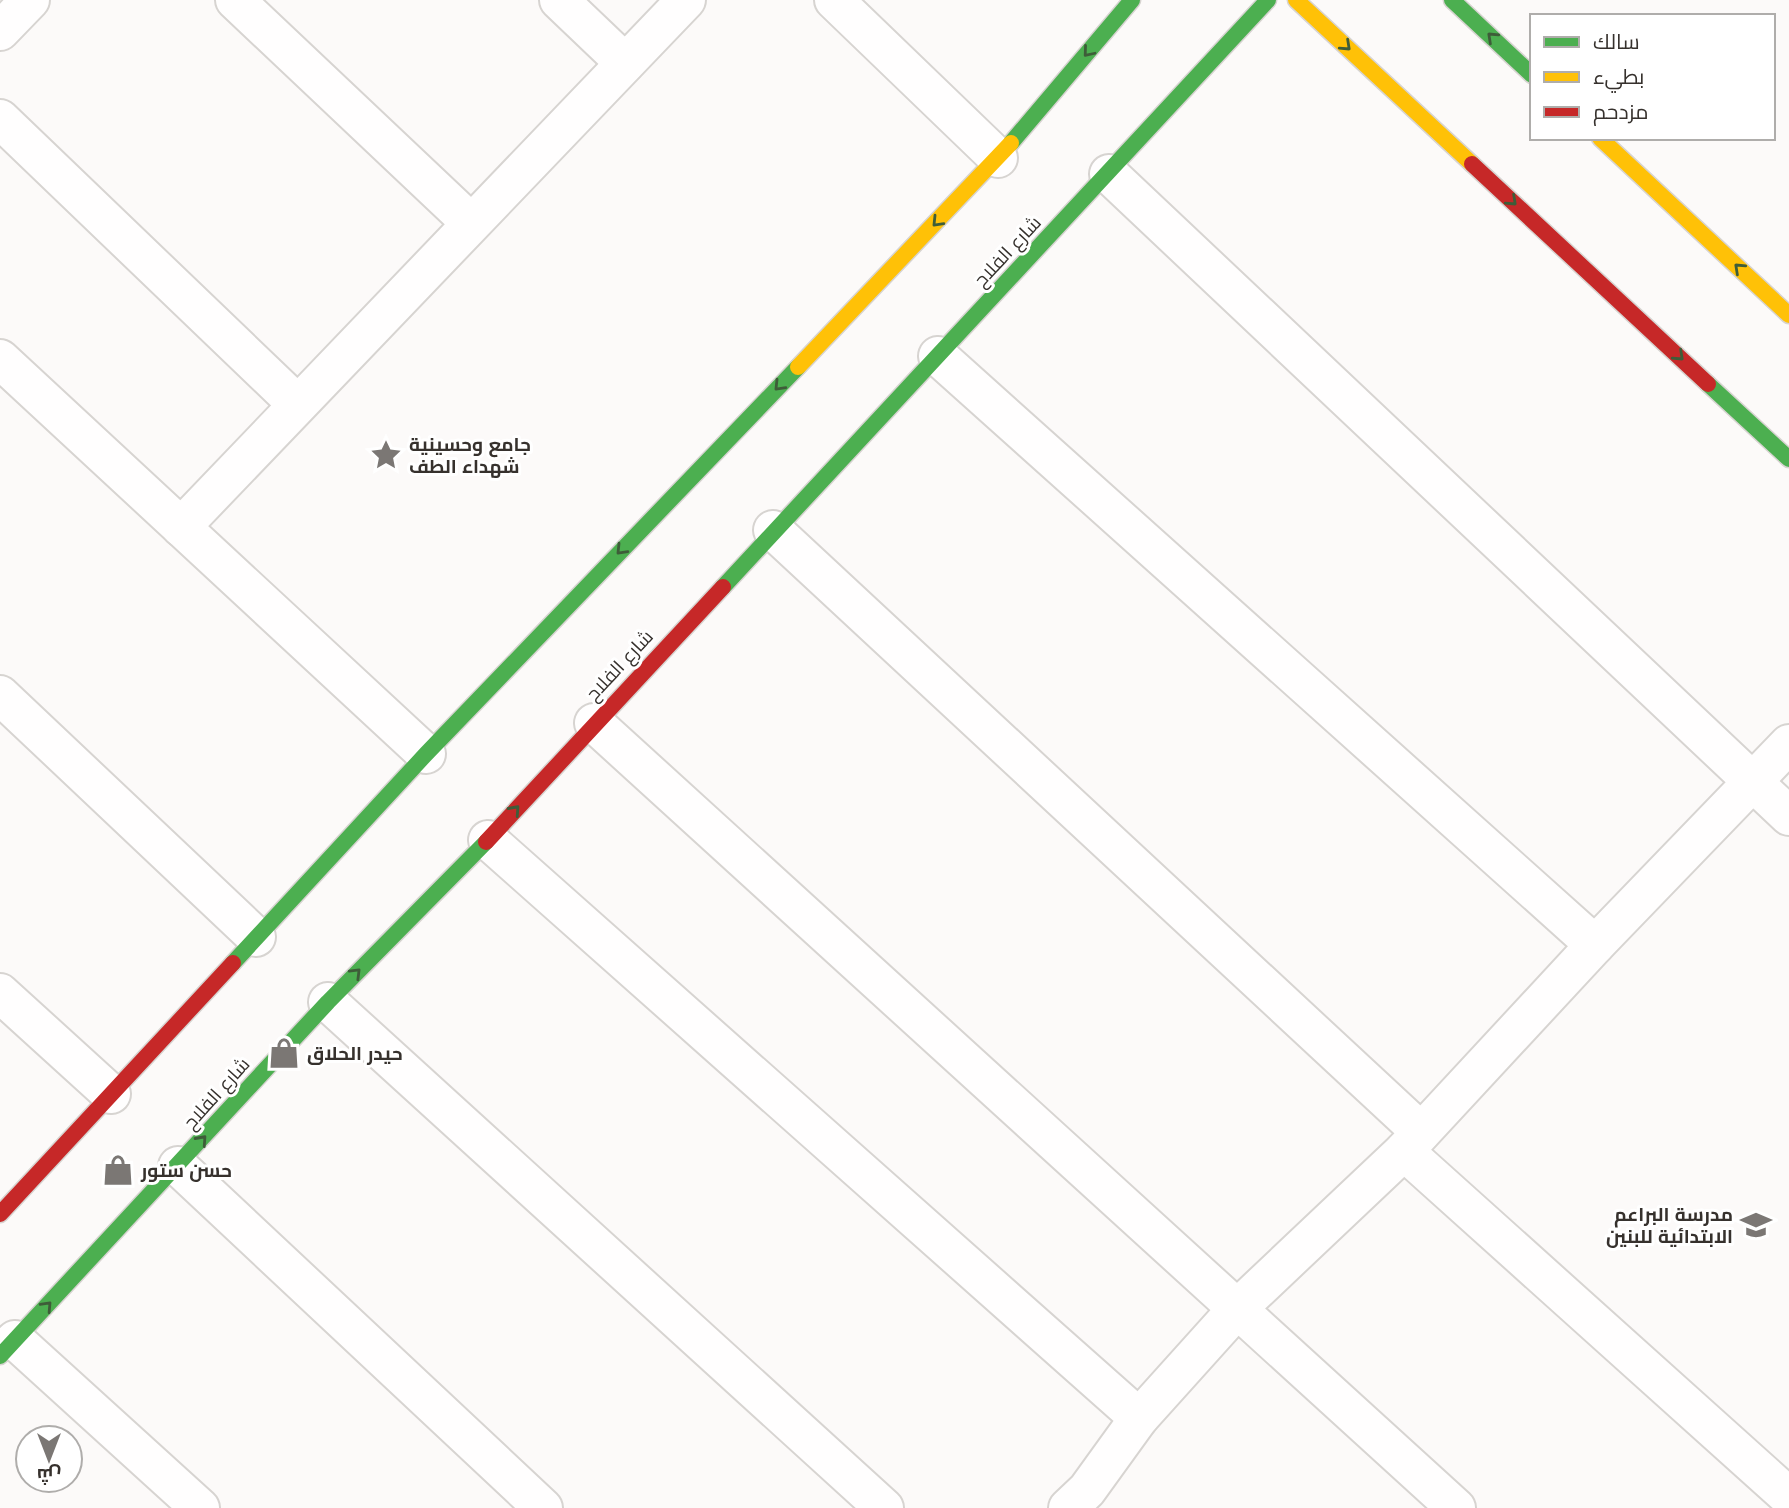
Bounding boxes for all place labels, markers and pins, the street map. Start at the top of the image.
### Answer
place label: جامع وحسينية شهداء الطف [409,434,531,478]
place icon: جامع وحسينية شهداء الطف [369,438,403,472]
shop icon: حيدر الحلاق [267,1036,301,1070]
place label: حيدر الحلاق [307,1043,403,1065]
shop icon: حسن ستور [101,1153,135,1187]
place label: حسن ستور [140,1160,232,1182]
place label: مدرسة البراعم الابتدائية للبنين [1606,1204,1733,1248]
school or university icon: مدرسة البراعم الابتدائية للبنين [1739,1208,1773,1242]

